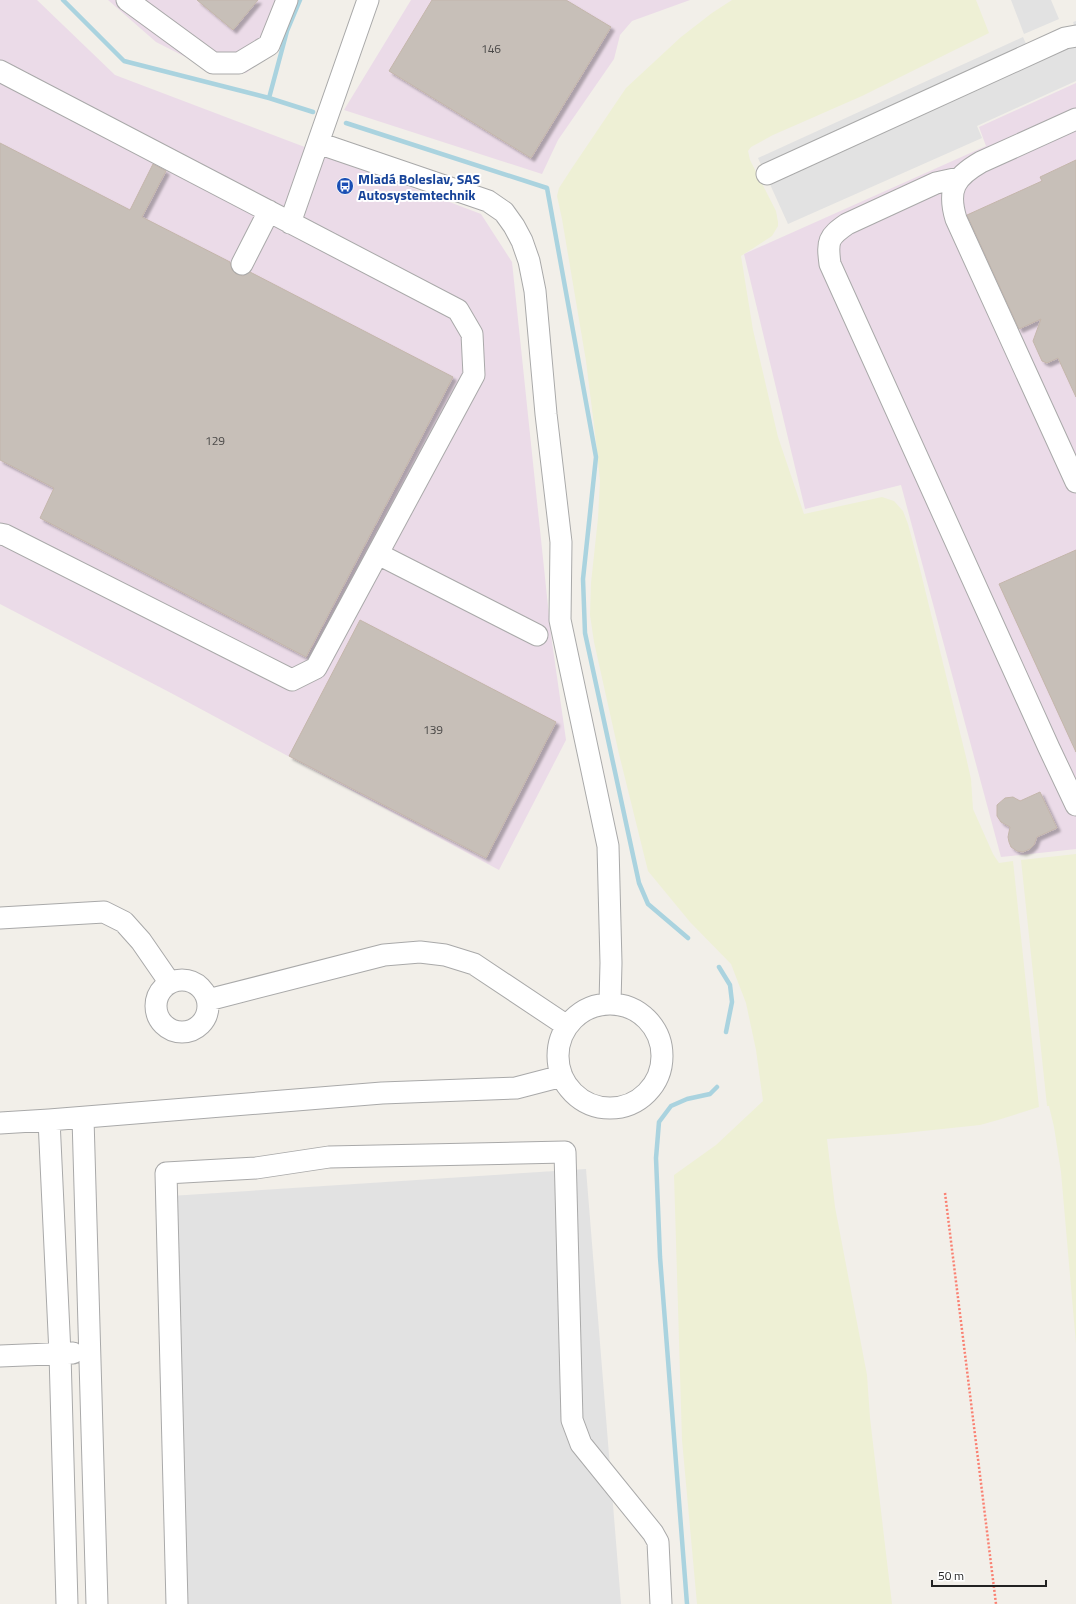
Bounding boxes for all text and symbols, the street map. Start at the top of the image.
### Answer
house number: 146 [481,39,501,58]
place label: Mladá Boleslav, SAS Autosystemtechnik [358,168,480,205]
bus stop icon: Mladá Boleslav, SAS Autosystemtechnik [335,176,355,196]
house number: 129 [205,431,225,450]
house number: 139 [423,720,443,739]
scale bar [932,1562,1046,1588]
text: 50 m [938,1566,964,1585]

